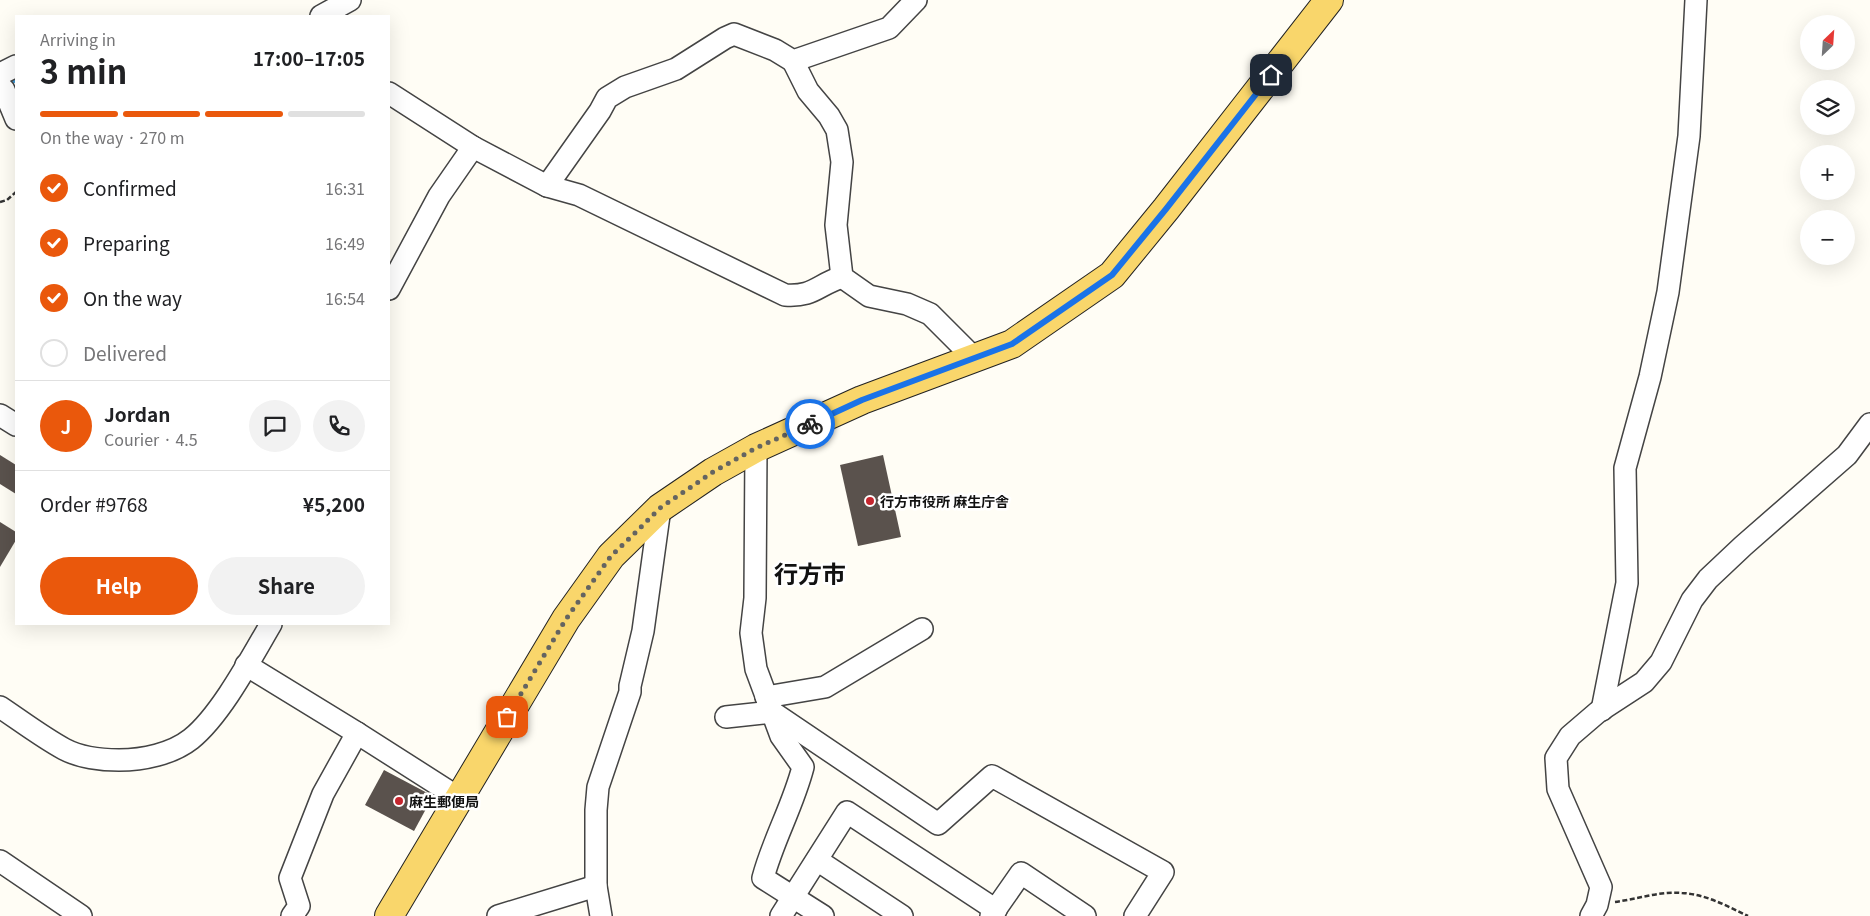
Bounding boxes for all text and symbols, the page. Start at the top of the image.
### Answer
north arrow [1800,15,1855,70]
map controls [1800,15,1855,265]
text: Arriving in [40,27,116,51]
text: 17:00–17:05 [253,44,365,71]
text: 3 min [40,47,127,93]
pin [1250,54,1292,96]
icon: home [1257,61,1285,89]
button: layers [1800,80,1855,135]
text: On the way · 270 m [40,125,185,149]
button: + [1800,145,1855,200]
icon: check [40,174,68,202]
text: Confirmed [83,174,177,201]
text: 16:31 [325,176,365,200]
button: − [1800,210,1855,265]
icon: check [40,229,68,257]
text: Preparing [83,229,170,256]
text: 16:49 [325,231,365,255]
icon: check [40,284,68,312]
text: On the way [83,284,182,311]
text: 16:54 [325,286,365,310]
text: Delivered [83,339,167,366]
courier [785,399,835,449]
text: Jordan [104,400,170,427]
button: chat [249,400,301,452]
button: phone [313,400,365,452]
icon: bike [796,410,824,438]
text: J [61,412,71,439]
text: Courier · 4.5 [104,427,198,451]
text: Order #9768 [40,490,148,517]
text: ¥5,200 [303,490,365,517]
place label: 行方市役所 麻生庁舎 [880,491,1009,511]
marker: 行方市役所 麻生庁舎 [864,495,876,507]
district label: 行方市 [774,555,846,590]
button: Help [40,557,198,615]
button: Share [208,557,365,615]
pin [486,696,528,738]
icon: bag [493,703,521,731]
place label: 麻生郵便局 [409,791,479,811]
marker: 麻生郵便局 [393,795,405,807]

